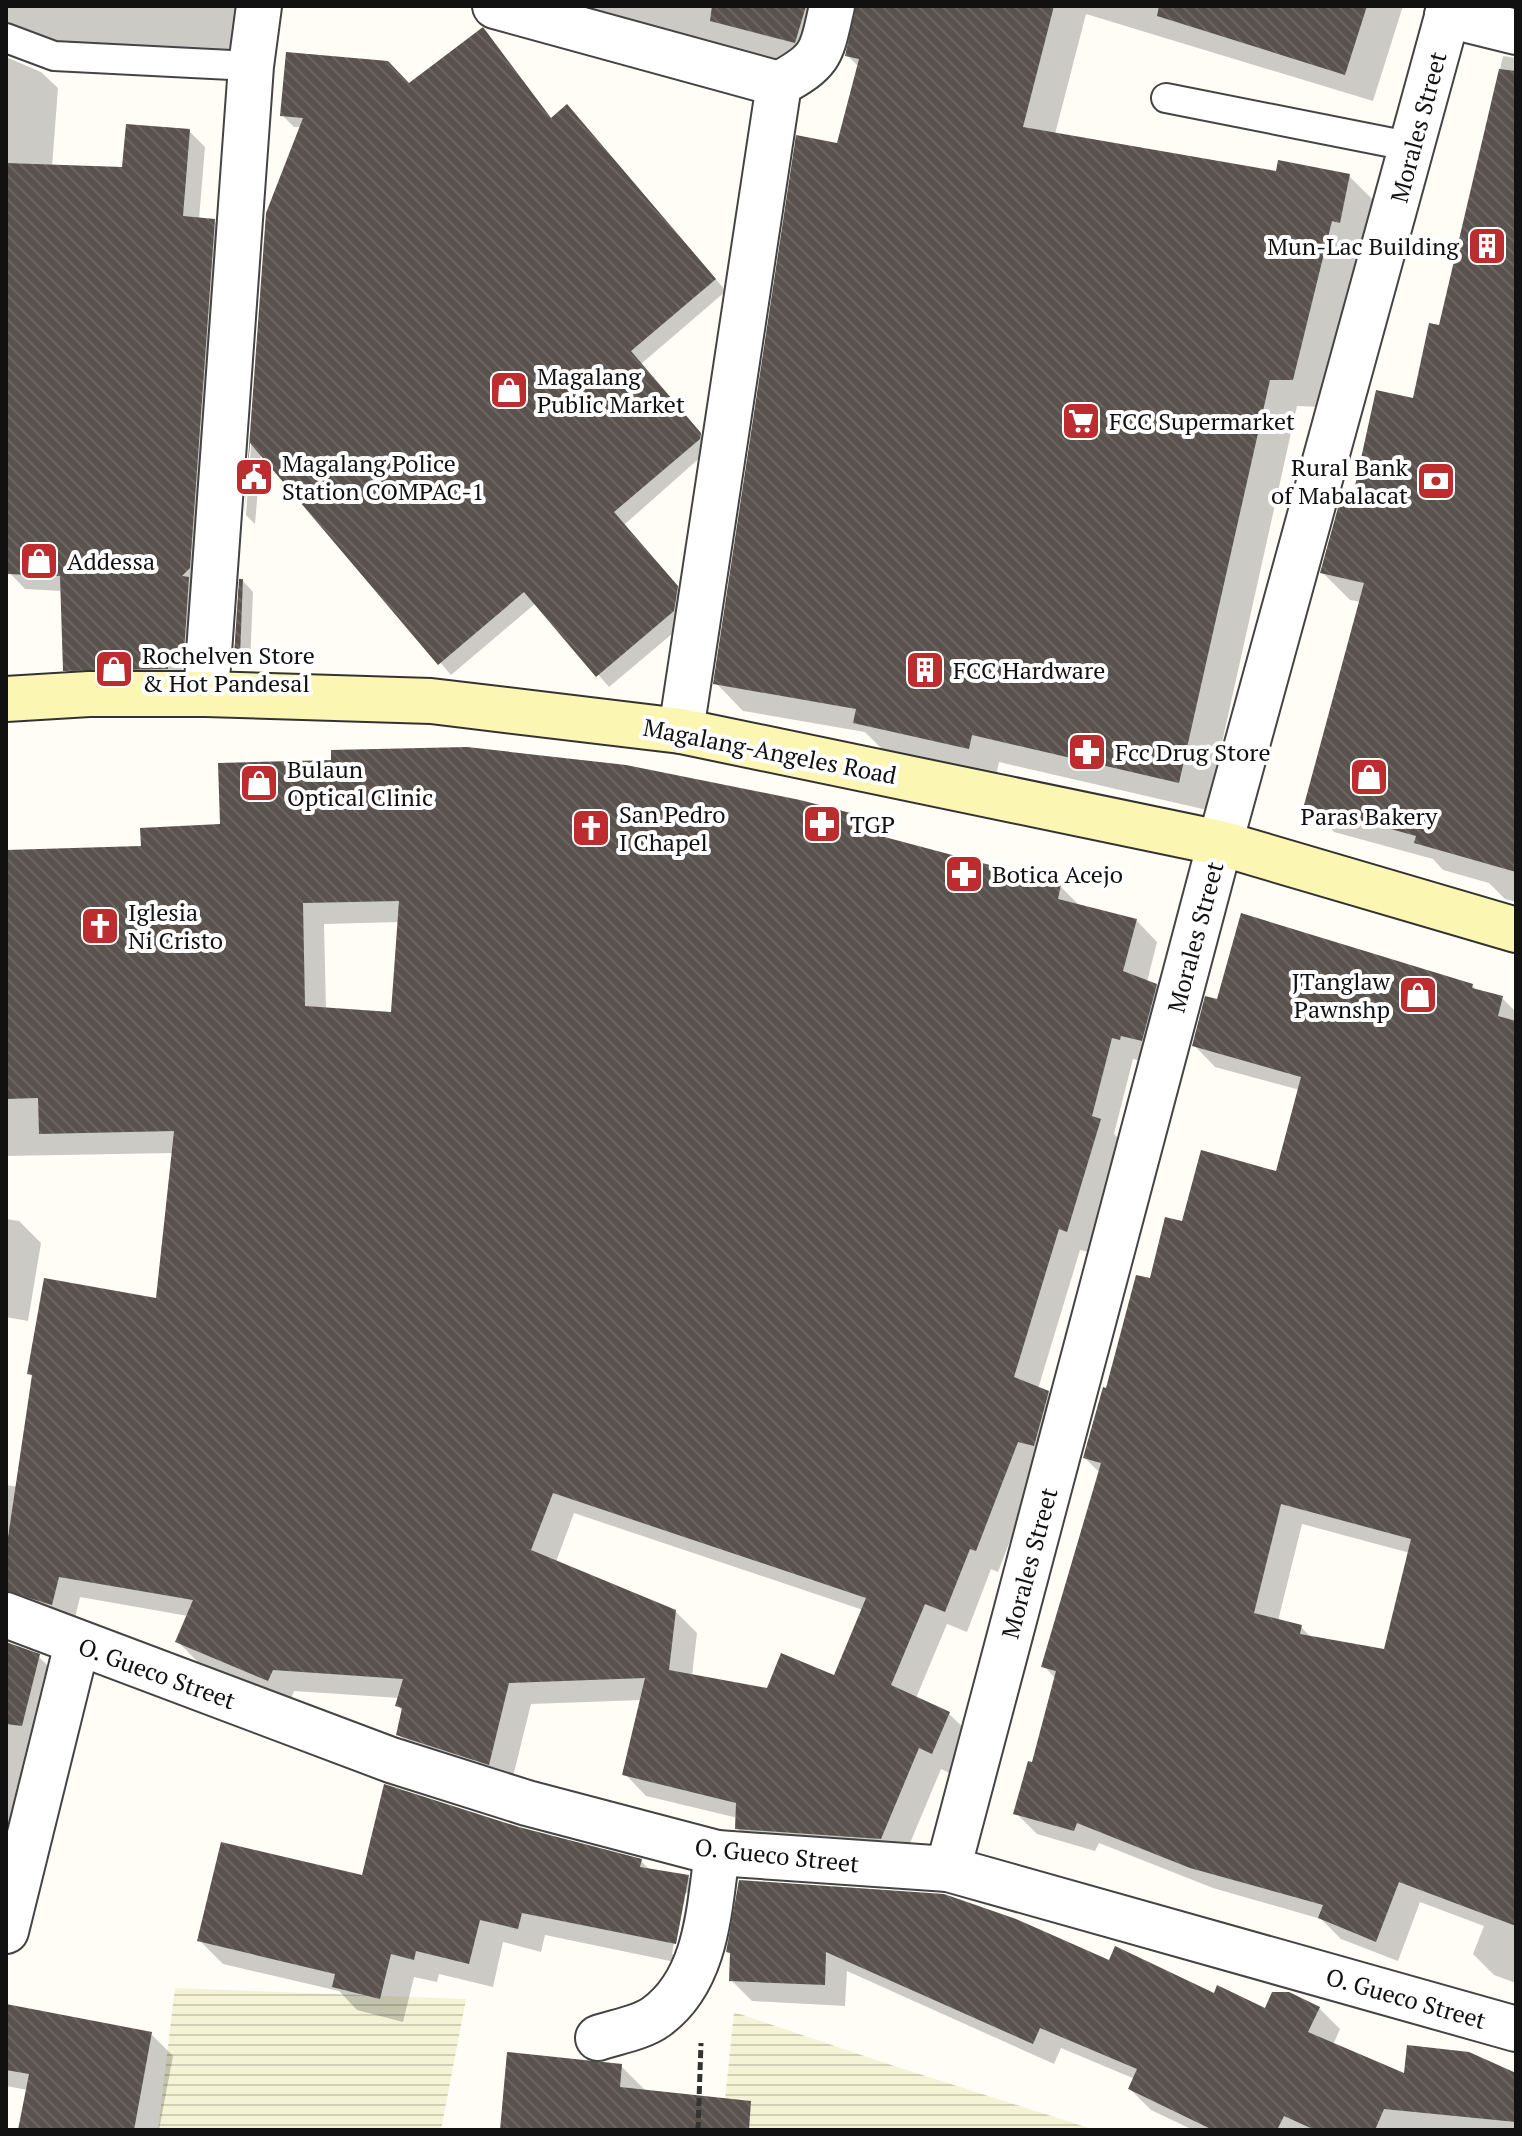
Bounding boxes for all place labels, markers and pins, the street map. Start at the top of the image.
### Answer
building icon: Mun-Lac Building [1466,225,1508,267]
place label: Mun-Lac Building [1267,230,1459,262]
place label: Magalang Public Market [537,360,685,420]
shop icon: Magalang Public Market [488,369,530,411]
supermarket icon: FCC Supermarket [1060,400,1102,442]
place label: FCC Supermarket [1109,405,1295,437]
place label: Magalang Police Station COMPAC-1 [282,447,484,507]
place label: Rural Bank of Mabalacat [1271,451,1409,511]
public building icon: Magalang Police Station COMPAC-1 [233,456,275,498]
bank icon: Rural Bank of Mabalacat [1415,460,1457,502]
shop icon: Addessa [18,540,60,582]
place label: Addessa [67,545,155,577]
place label: Rochelven Store & Hot Pandesal [142,639,315,699]
shop icon: Rochelven Store & Hot Pandesal [93,648,135,690]
building icon: FCC Hardware [904,649,946,691]
place label: FCC Hardware [953,654,1105,686]
pharmacy icon: Fcc Drug Store [1066,731,1108,773]
place label: Fcc Drug Store [1115,736,1271,768]
place label: Bulaun Optical Clinic [287,753,433,813]
shop icon: Paras Bakery [1348,756,1390,798]
shop icon: Bulaun Optical Clinic [238,762,280,804]
place label: San Pedro I Chapel [619,798,726,858]
place label: Paras Bakery [1301,800,1438,832]
pharmacy icon: TGP [801,803,843,845]
church icon: San Pedro I Chapel [570,807,612,849]
place label: TGP [850,808,895,840]
pharmacy icon: Botica Acejo [943,853,985,895]
place label: Botica Acejo [992,858,1123,890]
place label: Iglesia Ni Cristo [128,896,223,956]
church icon: Iglesia Ni Cristo [79,905,121,947]
place label: JTanglaw Pawnshp [1292,965,1391,1025]
shop icon: JTanglaw Pawnshp [1397,974,1439,1016]

